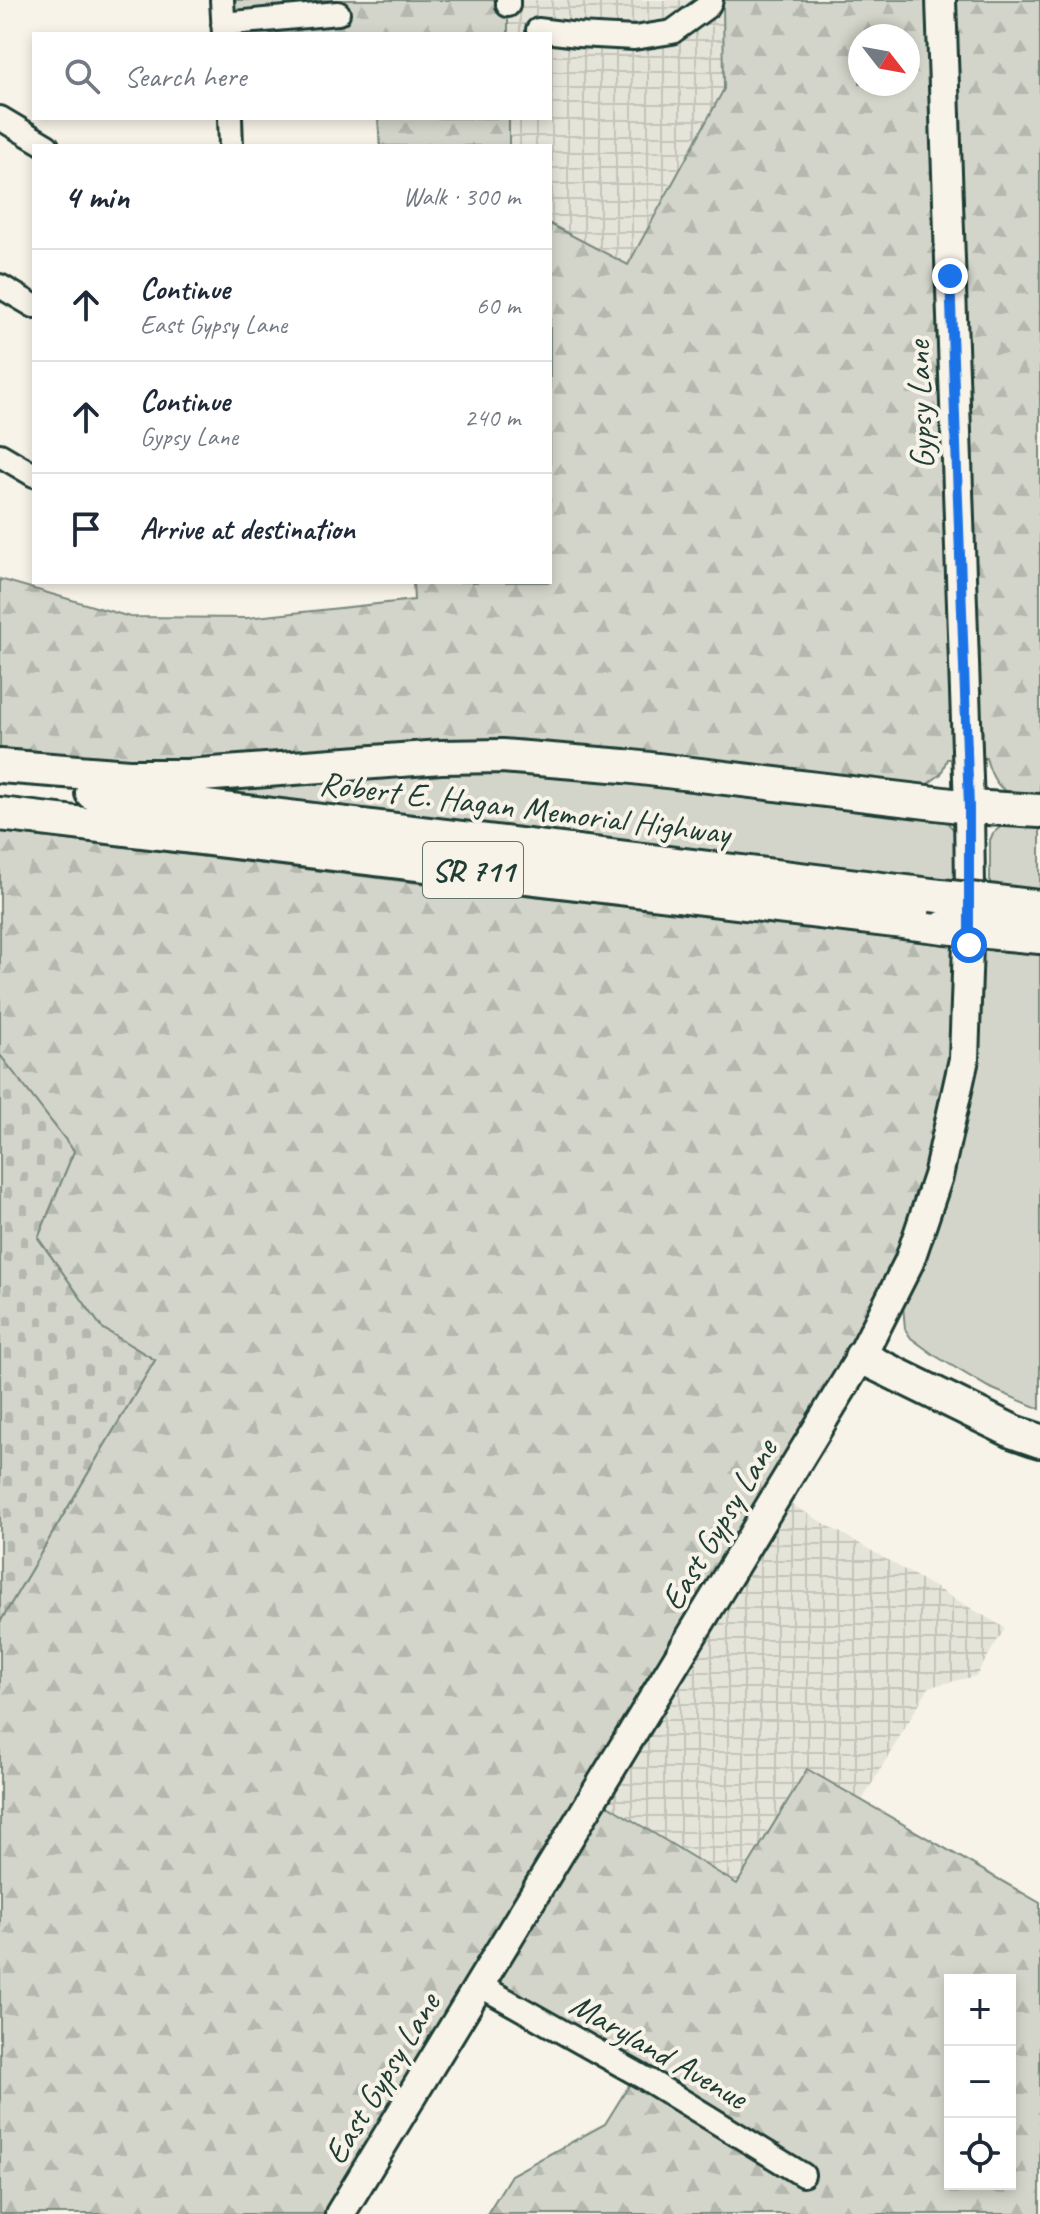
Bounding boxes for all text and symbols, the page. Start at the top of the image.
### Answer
north arrow [848,24,920,96]
search box [32,32,552,120]
icon: search [60,54,104,98]
text: Search here [124,57,246,95]
text: 4 min [64,175,129,218]
text: Walk · 300 m [403,180,520,213]
route end [932,258,968,294]
text: Continue [140,270,230,308]
icon: ahead [64,283,108,327]
text: 60 m [476,289,520,322]
text: East Gypsy Lane [140,308,287,341]
street label: Gypsy Lane [896,338,943,470]
text: Continue [140,382,230,420]
icon: ahead [64,395,108,439]
text: 240 m [464,401,520,434]
text: Gypsy Lane [140,420,238,453]
icon: arrive [64,507,108,551]
text: Arrive at destination [140,510,355,548]
street label: Robert E. Hagan Memorial Highway [317,761,736,854]
road number: SR 711 [423,842,523,898]
route start [951,927,987,963]
street label: East Gypsy Lane [651,1429,787,1618]
map controls [944,1974,1016,2190]
button: + [944,1974,1016,2046]
street label: Maryland Avenue [563,1982,757,2119]
street label: East Gypsy Lane [314,1983,450,2172]
button: − [944,2046,1016,2118]
button: locate [944,2118,1016,2190]

